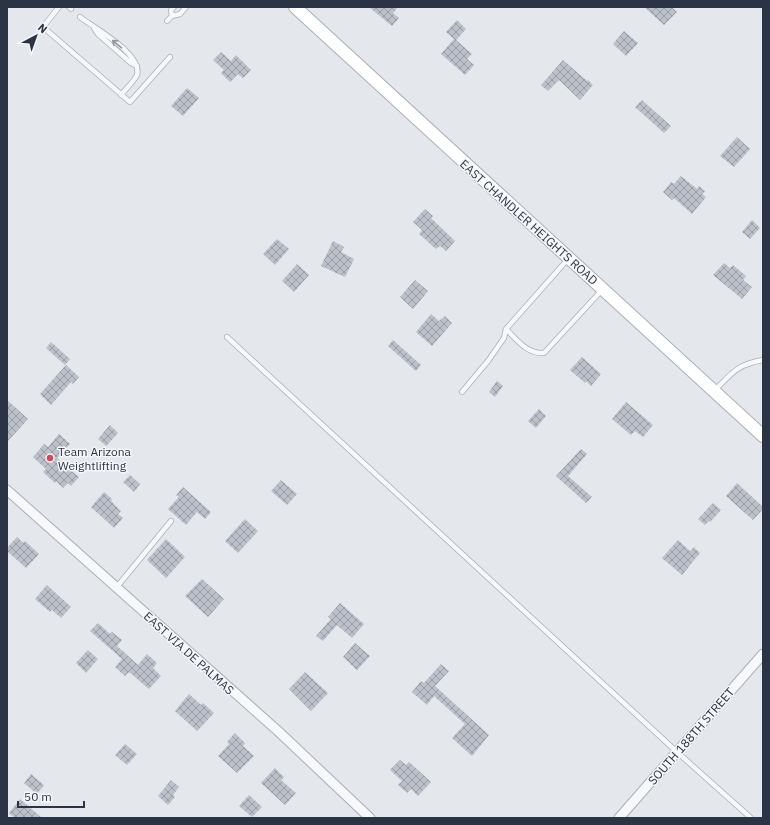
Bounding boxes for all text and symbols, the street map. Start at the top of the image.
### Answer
north arrow [16,16,56,56]
text: N [35,21,50,36]
one-way arrow [112,40,123,49]
street label: EAST CHANDLER HEIGHTS ROAD [457,156,601,288]
place label: Team Arizona Weightlifting [58,444,131,473]
marker: Team Arizona Weightlifting [45,453,55,463]
street label: EAST VIA DE PALMAS [141,608,237,698]
street label: SOUTH 188TH STREET [645,684,737,788]
scale bar [18,783,84,809]
text: 50 m [24,789,52,804]

